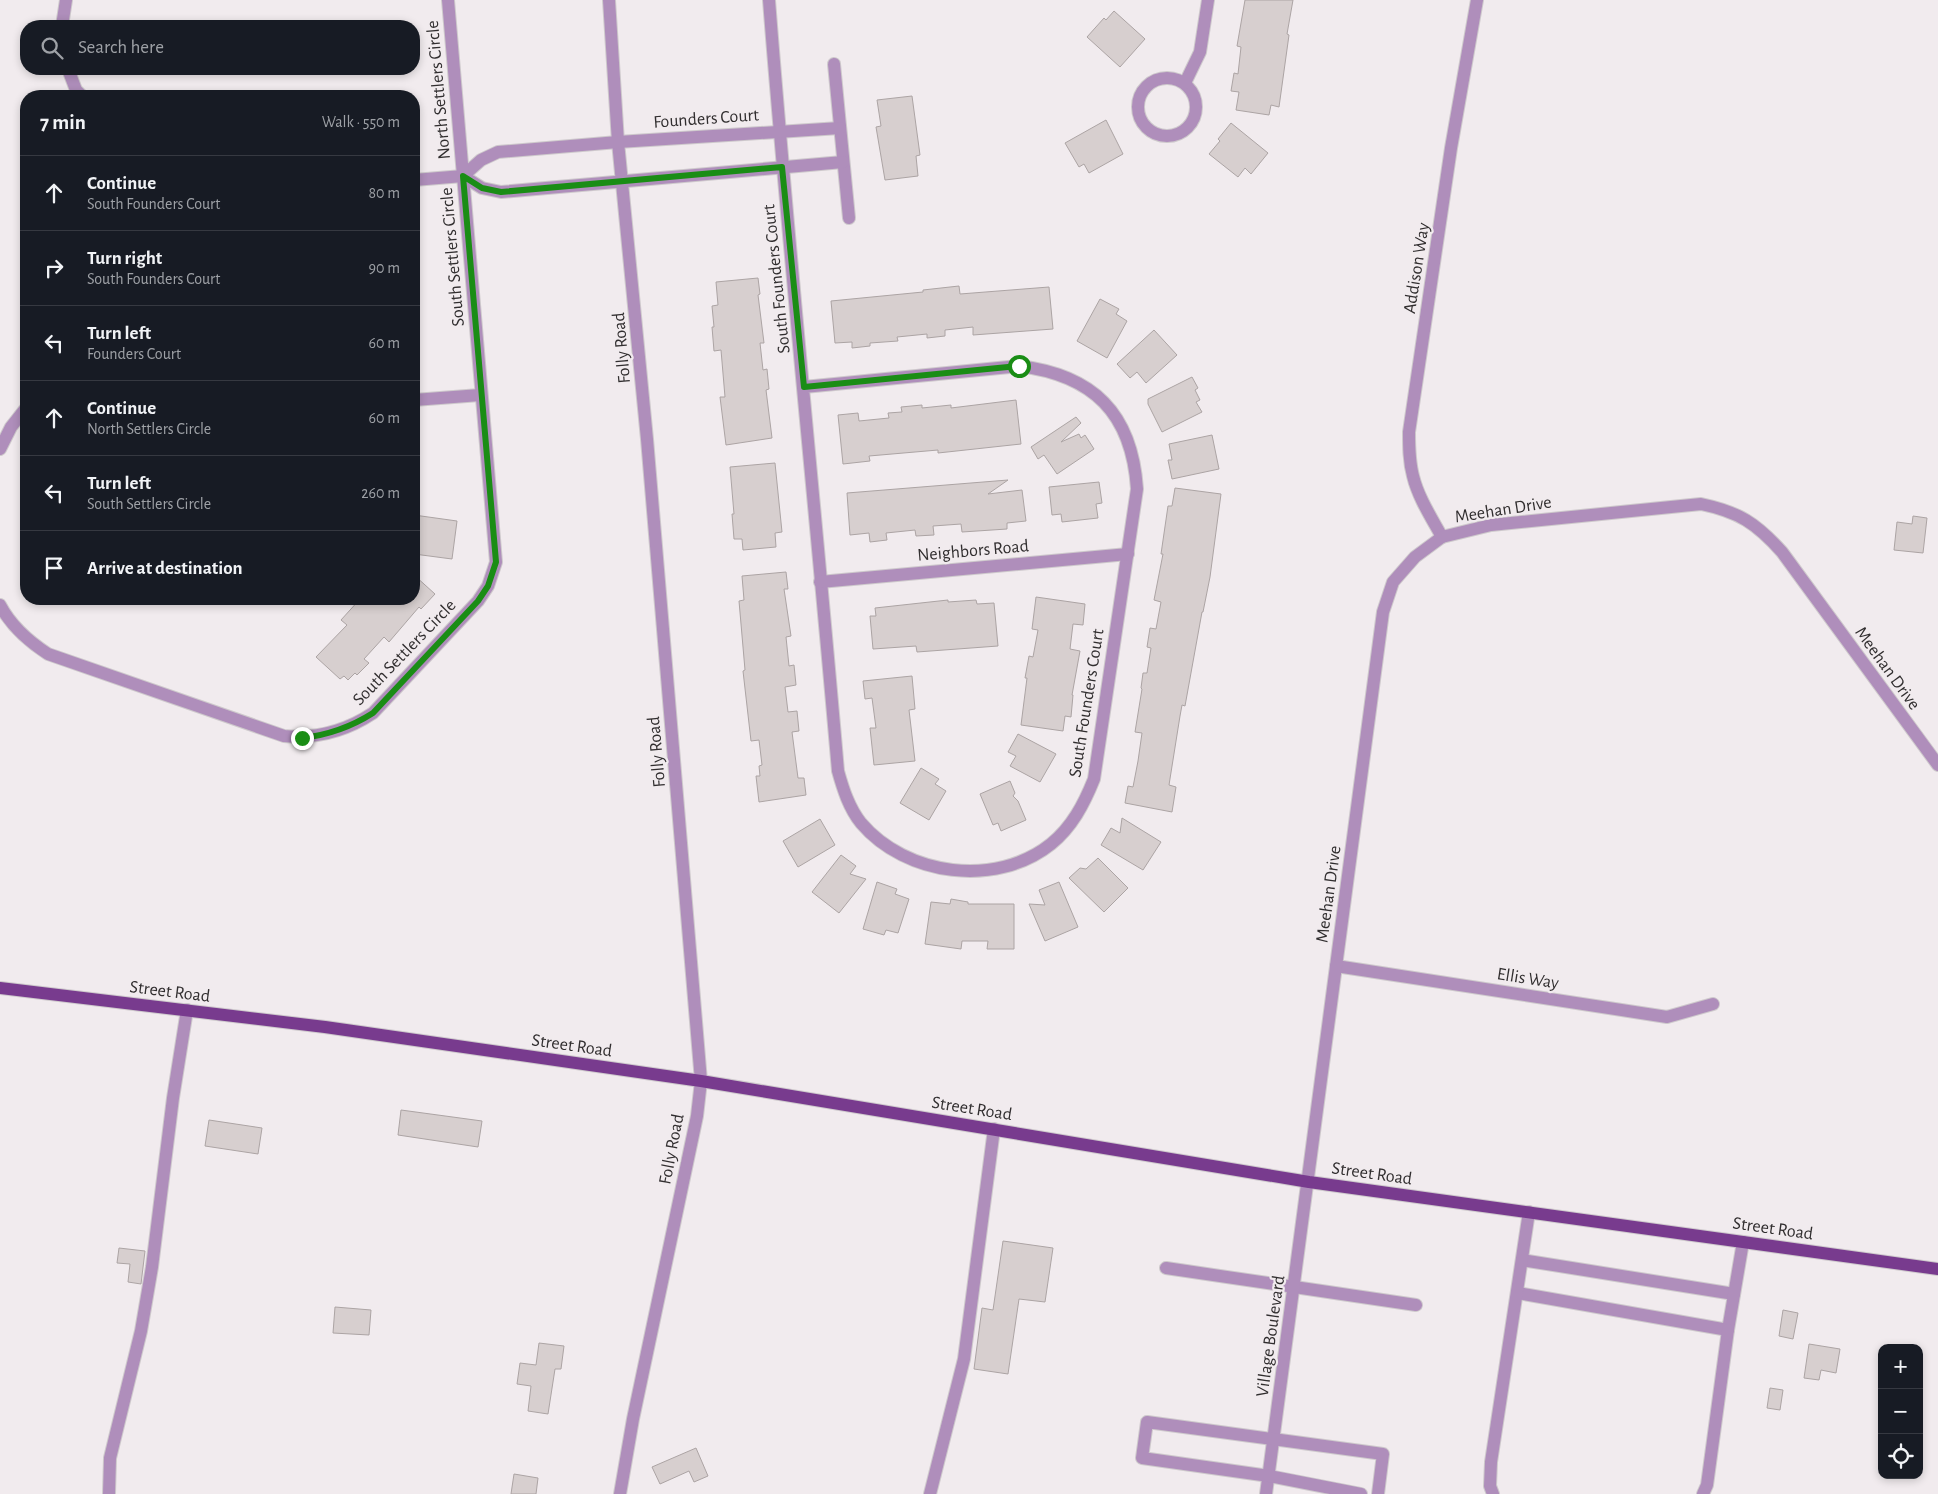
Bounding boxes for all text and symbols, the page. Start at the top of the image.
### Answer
search box [20,20,420,75]
street label: North Settlers Circle [424,20,454,160]
icon: search [38,34,66,62]
text: Search here [78,38,164,57]
street label: Founders Court [653,106,760,132]
text: 7 min [40,112,86,133]
text: Walk · 550 m [322,114,400,130]
text: Continue [87,174,156,193]
icon: ahead [40,179,68,207]
text: 80 m [369,185,400,201]
street label: South Settlers Circle [438,187,468,327]
text: South Founders Court [87,196,220,212]
street label: South Founders Court [760,203,794,354]
street label: Addison Way [1401,221,1433,315]
text: Turn right [87,249,162,268]
icon: right [40,254,68,282]
text: 90 m [369,260,400,276]
text: South Founders Court [87,271,220,287]
street label: Folly Road [610,312,634,384]
text: Turn left [87,324,151,343]
icon: left [40,329,68,357]
text: 60 m [369,335,400,351]
text: Founders Court [87,346,181,362]
route start [1008,355,1031,378]
text: Continue [87,399,156,418]
icon: ahead [40,404,68,432]
text: 60 m [369,410,400,426]
text: North Settlers Circle [87,421,211,437]
text: Turn left [87,474,151,493]
icon: left [40,479,68,507]
text: 260 m [361,485,400,501]
street label: Meehan Drive [1454,493,1553,527]
text: South Settlers Circle [87,496,211,512]
street label: Neighbors Road [917,537,1030,565]
icon: arrive [40,554,68,582]
text: Arrive at destination [87,559,243,578]
street label: South Settlers Circle [350,596,460,709]
street label: Meehan Drive [1851,624,1923,713]
street label: South Founders Court [1066,627,1108,779]
street label: Folly Road [645,716,669,788]
route end [291,727,314,750]
street label: Meehan Drive [1313,845,1345,944]
street label: Ellis Way [1496,965,1560,993]
street label: Street Road [129,978,211,1006]
street label: Street Road [530,1031,613,1061]
street label: Street Road [930,1094,1013,1124]
street label: Folly Road [656,1112,688,1186]
street label: Street Road [1330,1159,1413,1189]
street label: Street Road [1731,1214,1814,1244]
street label: Village Boulevard [1254,1274,1288,1398]
map controls [1878,1344,1923,1479]
button: + [1878,1344,1923,1389]
button: − [1878,1389,1923,1434]
button: locate [1878,1434,1923,1479]

